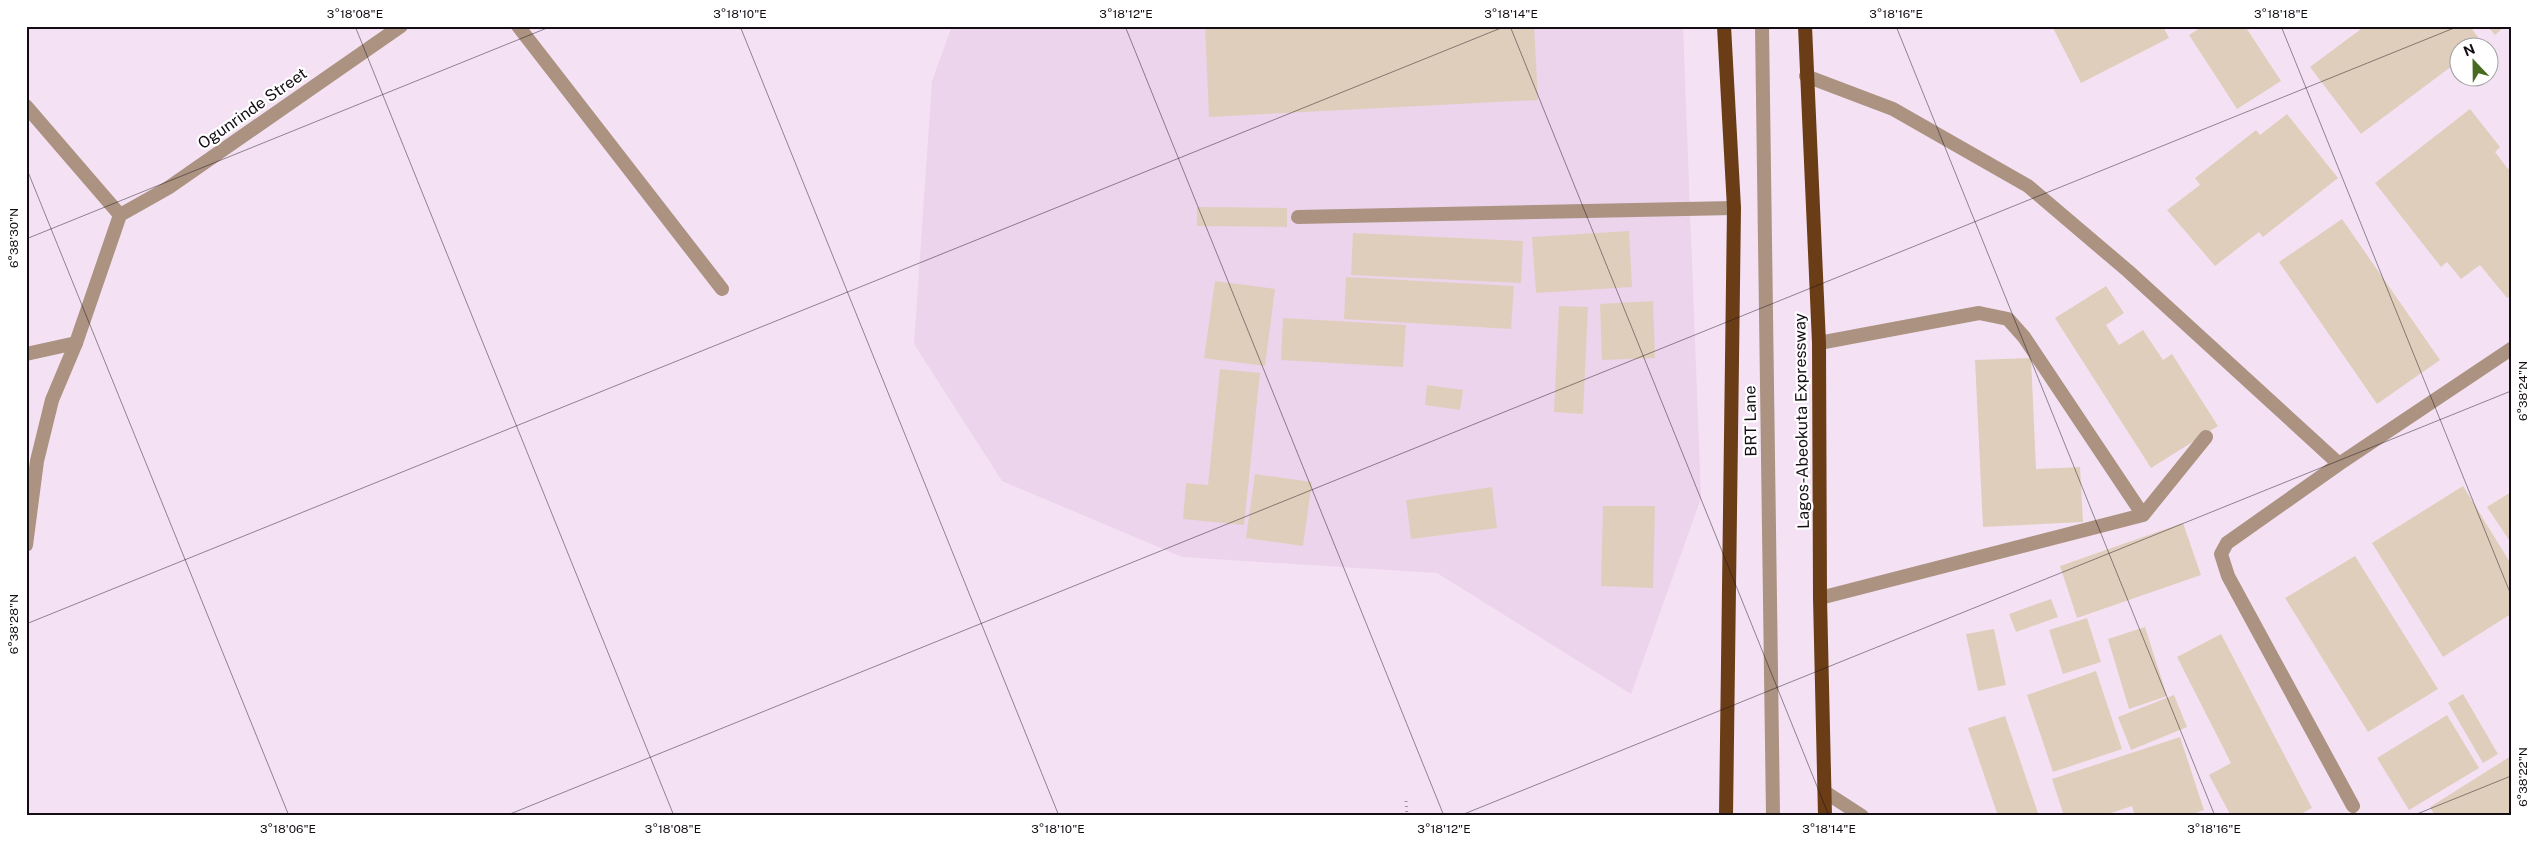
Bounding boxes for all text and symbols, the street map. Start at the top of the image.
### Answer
text: 3°18'08"E [327,7,383,21]
text: 3°18'10"E [713,7,767,21]
text: 3°18'12"E [1099,7,1153,21]
text: 3°18'14"E [1484,7,1538,21]
text: 3°18'16"E [1869,7,1923,21]
text: 3°18'18"E [2254,7,2308,21]
north arrow [2450,38,2500,88]
text: N [2461,40,2477,59]
street label: Ogunrinde Street [194,64,310,153]
text: 6°38'30"N [7,208,21,268]
street label: Lagos-Abeokuta Expressway [1790,312,1813,529]
text: 6°38'24"N [2516,361,2530,421]
street label: BRT Lane [1740,385,1761,457]
text: 6°38'28"N [7,594,21,654]
text: 6°38'22"N [2516,747,2530,807]
text: 3°18'06"E [260,822,316,836]
text: 3°18'08"E [645,822,701,836]
text: 3°18'10"E [1031,822,1085,836]
text: 3°18'12"E [1417,822,1471,836]
text: 3°18'14"E [1802,822,1856,836]
text: 3°18'16"E [2187,822,2241,836]

